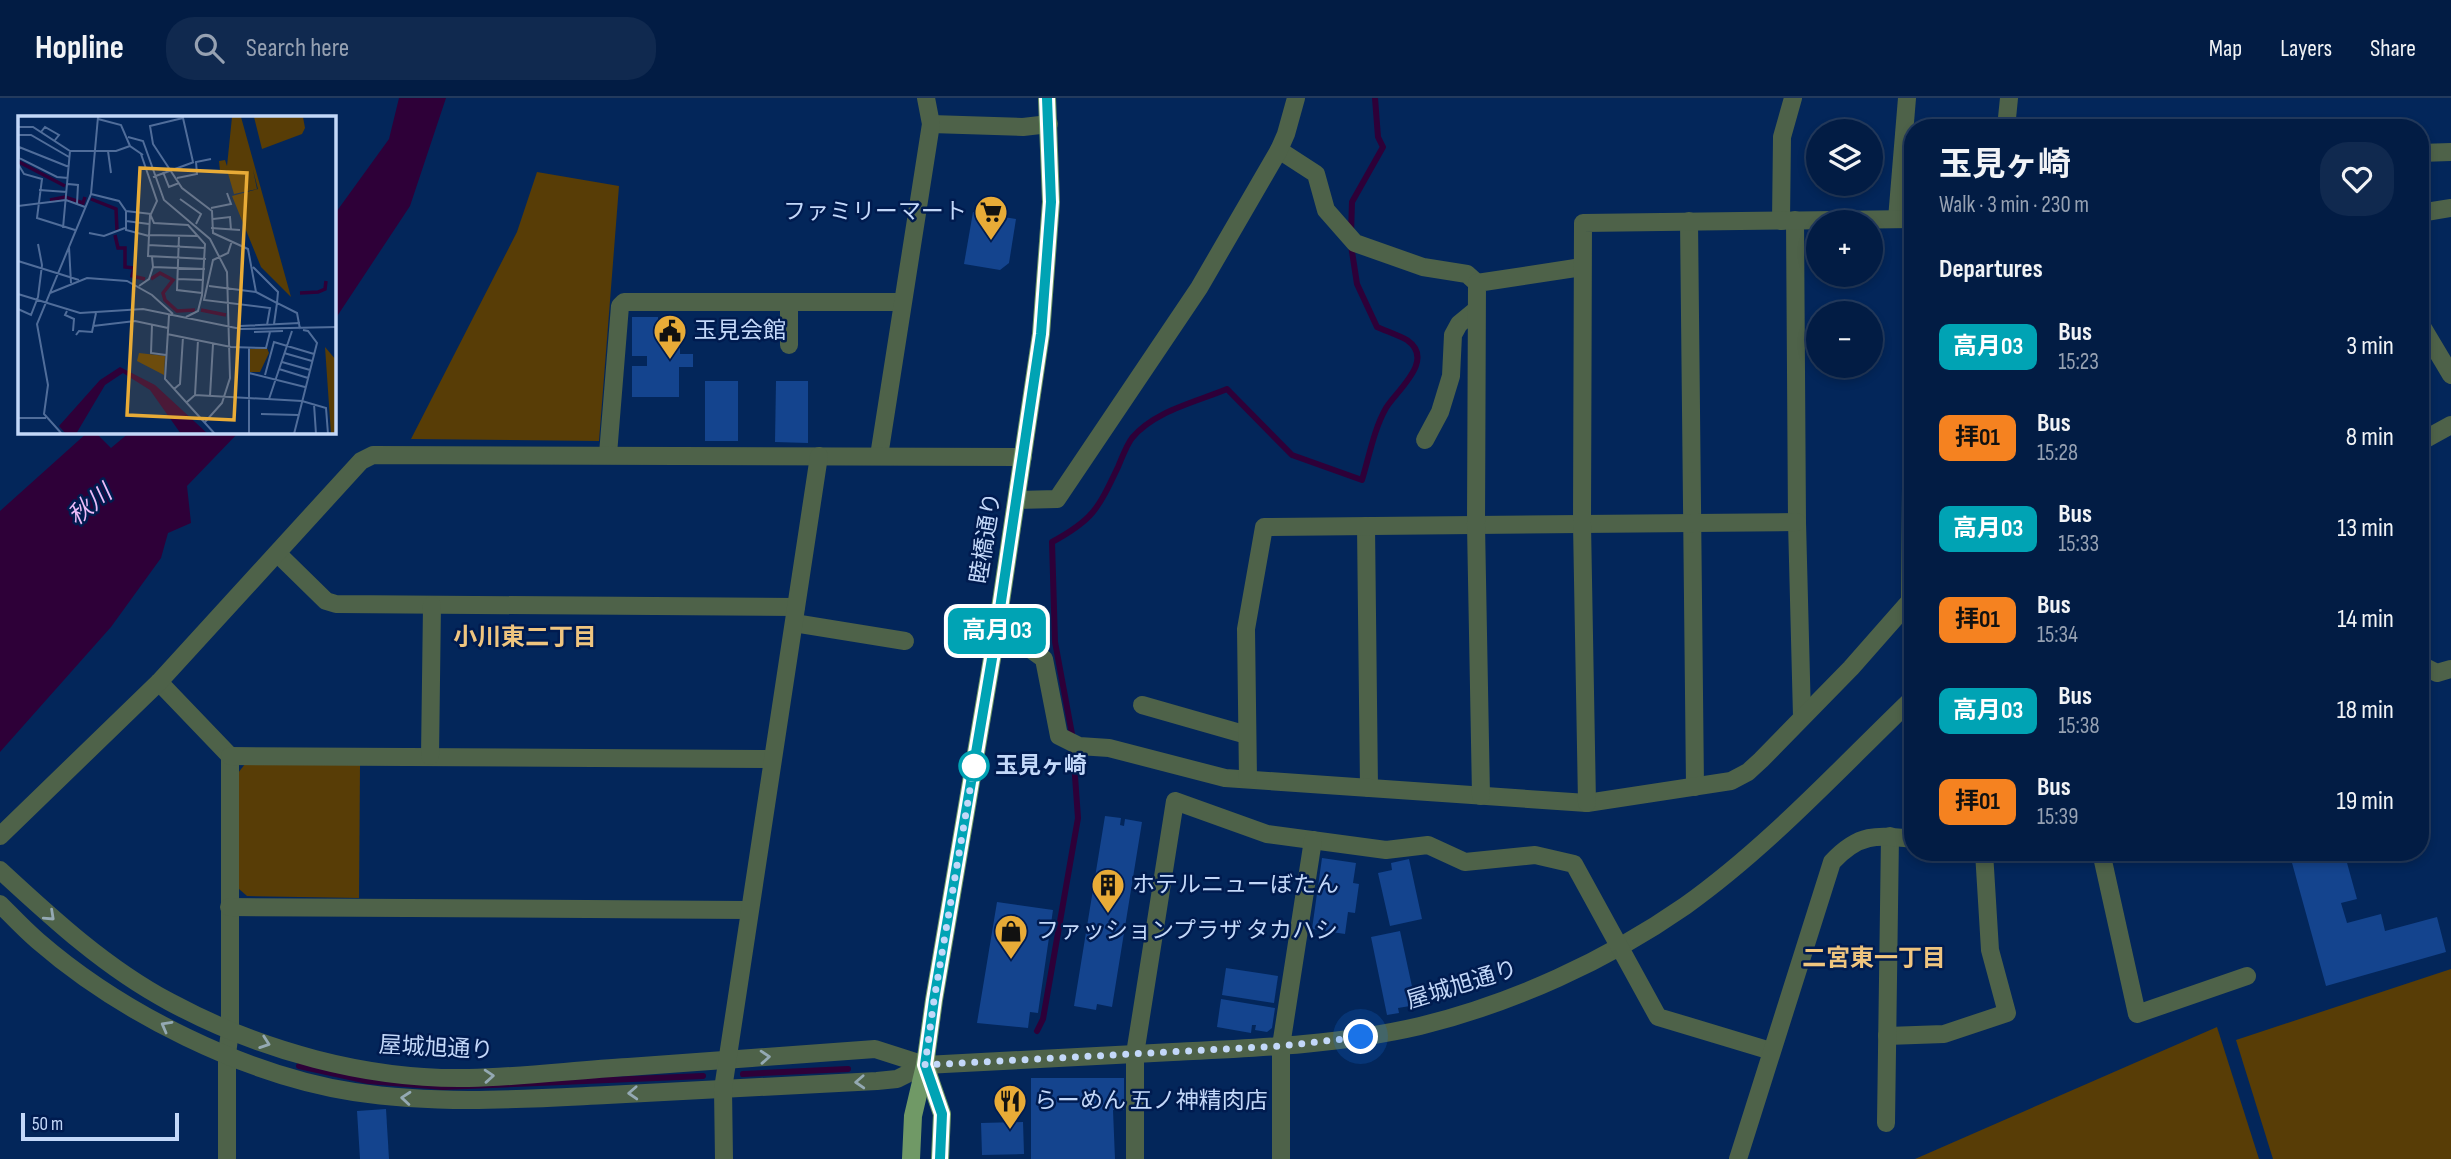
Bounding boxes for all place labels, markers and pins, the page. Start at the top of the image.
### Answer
supermarket icon: ファミリーマート [972,193,1010,242]
place label: ファミリーマート [783,198,967,226]
public building icon: 玉見会館 [651,312,689,361]
place label: 玉見会館 [694,317,786,345]
marker: 玉見ヶ崎 [959,751,989,781]
place label: 玉見ヶ崎 [995,752,1087,780]
building icon: ホテルニューぼたん [1089,866,1127,915]
place label: ホテルニューぼたん [1132,871,1339,899]
shop icon: ファッションプラザ タカハシ [992,912,1030,961]
place label: ファッションプラザ タカハシ [1036,917,1338,945]
restaurant icon: らーめん 五ノ神精肉店 [991,1082,1029,1131]
place label: らーめん 五ノ神精肉店 [1034,1087,1268,1115]

